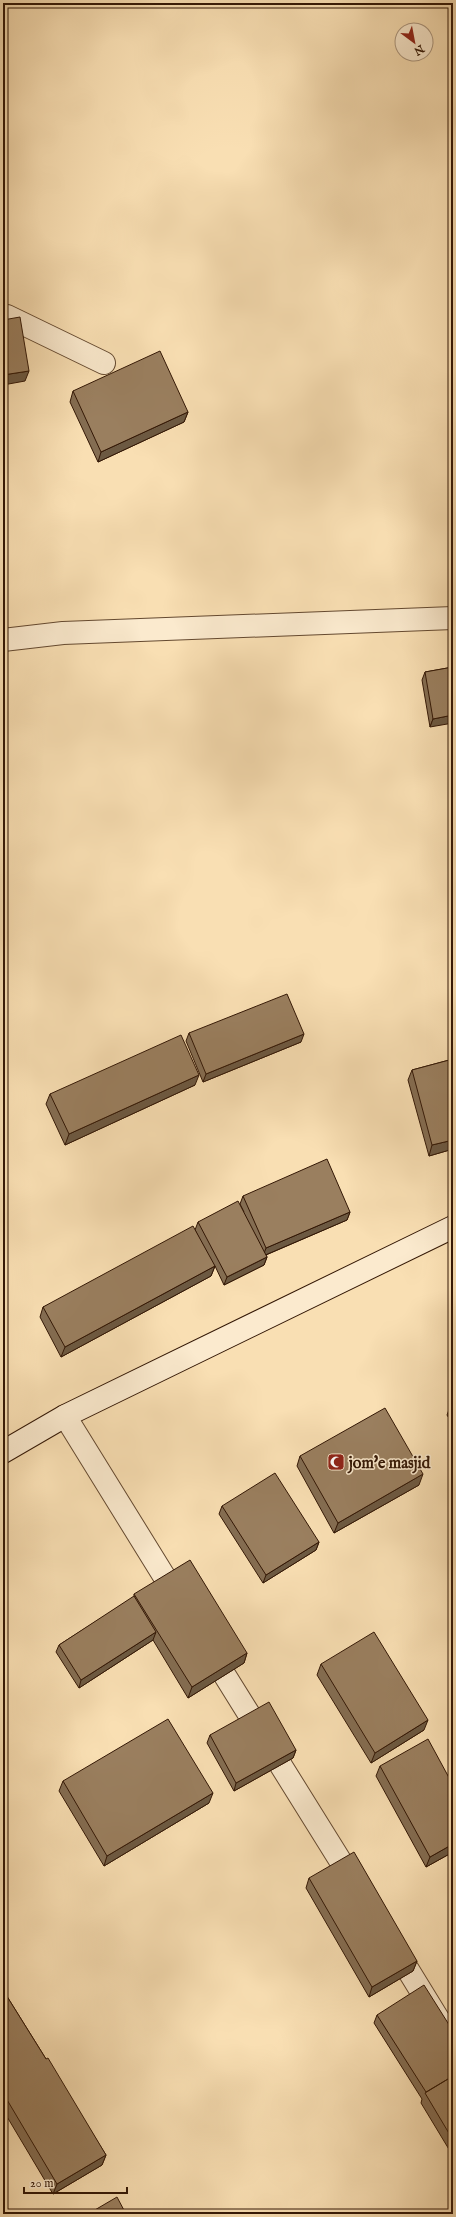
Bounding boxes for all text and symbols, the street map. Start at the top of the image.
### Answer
north arrow [394,22,434,62]
text: N [411,41,427,58]
mosque icon: jom'e masjid [326,1452,346,1472]
place label: jom'e masjid [347,1454,431,1474]
scale bar [24,2169,127,2195]
text: 20 m [30,2176,53,2191]

